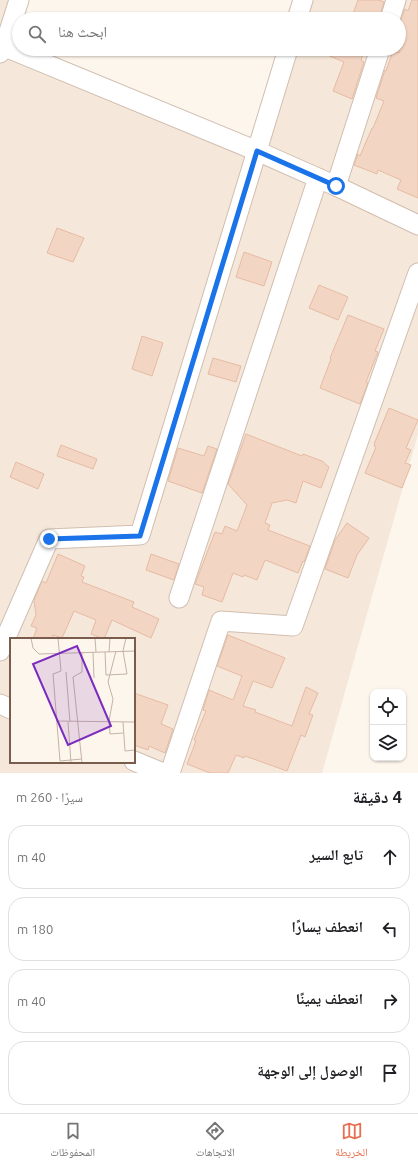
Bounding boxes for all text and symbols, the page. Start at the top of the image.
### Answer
search box [12,12,406,56]
icon: search [26,23,48,45]
text: ابحث هنا [58,23,107,40]
route start [327,177,345,195]
route end [40,530,58,548]
inset map [10,638,135,763]
map controls [370,689,406,761]
button: locate [370,689,406,725]
button: layers [370,725,406,761]
text: 4 دقيقة [353,787,402,806]
text: سيرًا · 260 m [16,790,83,804]
text: تابع السير [309,846,363,863]
icon: ahead [379,846,401,868]
text: 40 m [17,850,46,864]
text: انعطف يسارًا [291,918,363,935]
icon: left [379,918,401,940]
text: 180 m [17,922,53,936]
text: انعطف يمينًا [296,990,363,1007]
icon: right [379,990,401,1012]
text: 40 m [17,994,46,1008]
text: الوصول إلى الوجهة [257,1062,363,1079]
icon: arrive [379,1062,401,1084]
tab: المحفوظات [50,1120,95,1163]
tab: الاتجاهات [196,1120,235,1163]
tab: الخريطة [335,1120,368,1163]

